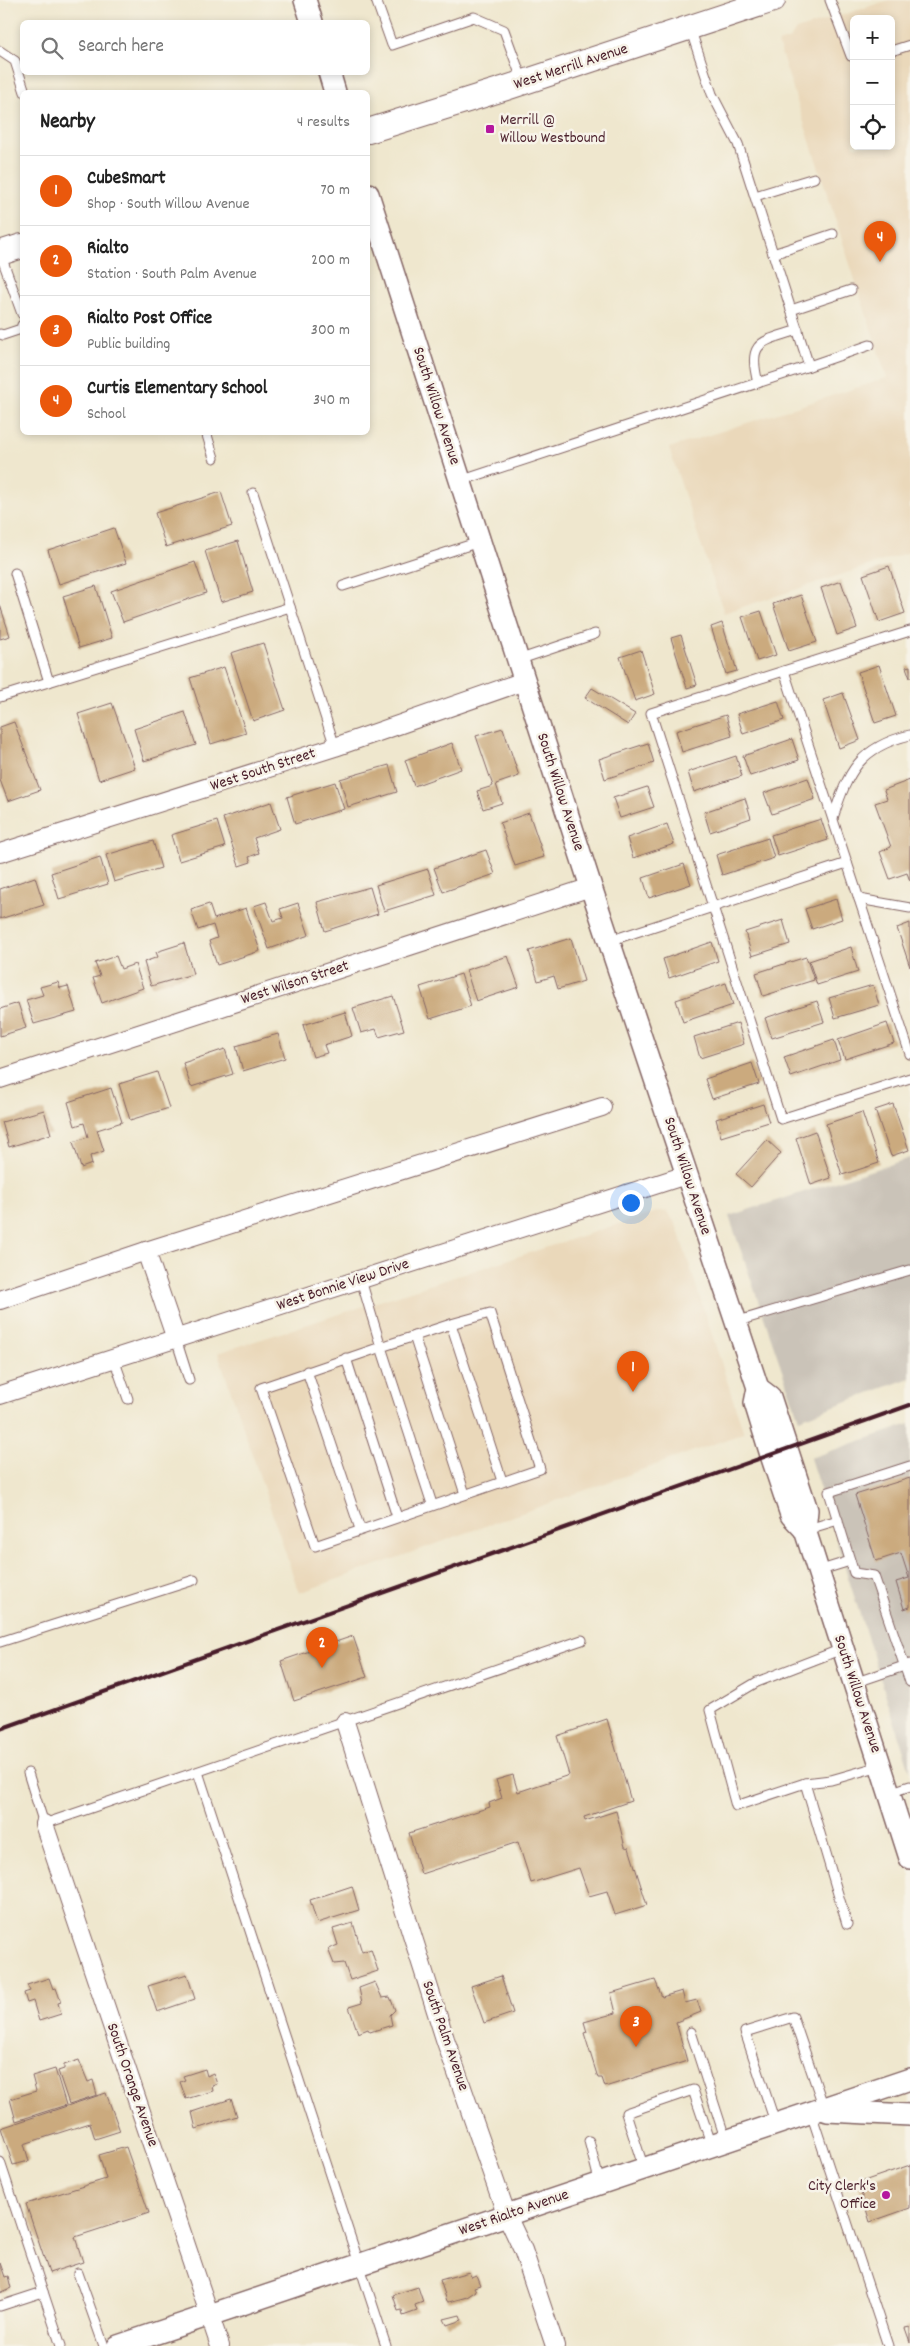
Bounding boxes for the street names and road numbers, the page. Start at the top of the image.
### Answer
street label: West Merrill Avenue [511,38,631,96]
street label: South Willow Avenue [406,344,466,468]
street label: South Willow Avenue [530,730,590,854]
street label: West South Street [207,742,319,798]
street label: West Wilson Street [238,955,352,1011]
street label: South Willow Avenue [657,1114,717,1238]
street label: West Bonnie View Drive [274,1253,412,1317]
street label: South Willow Avenue [827,1632,887,1756]
street label: South Palm Avenue [415,1978,475,2094]
street label: South Orange Avenue [100,2020,164,2150]
street label: West Rialto Avenue [456,2183,572,2243]

